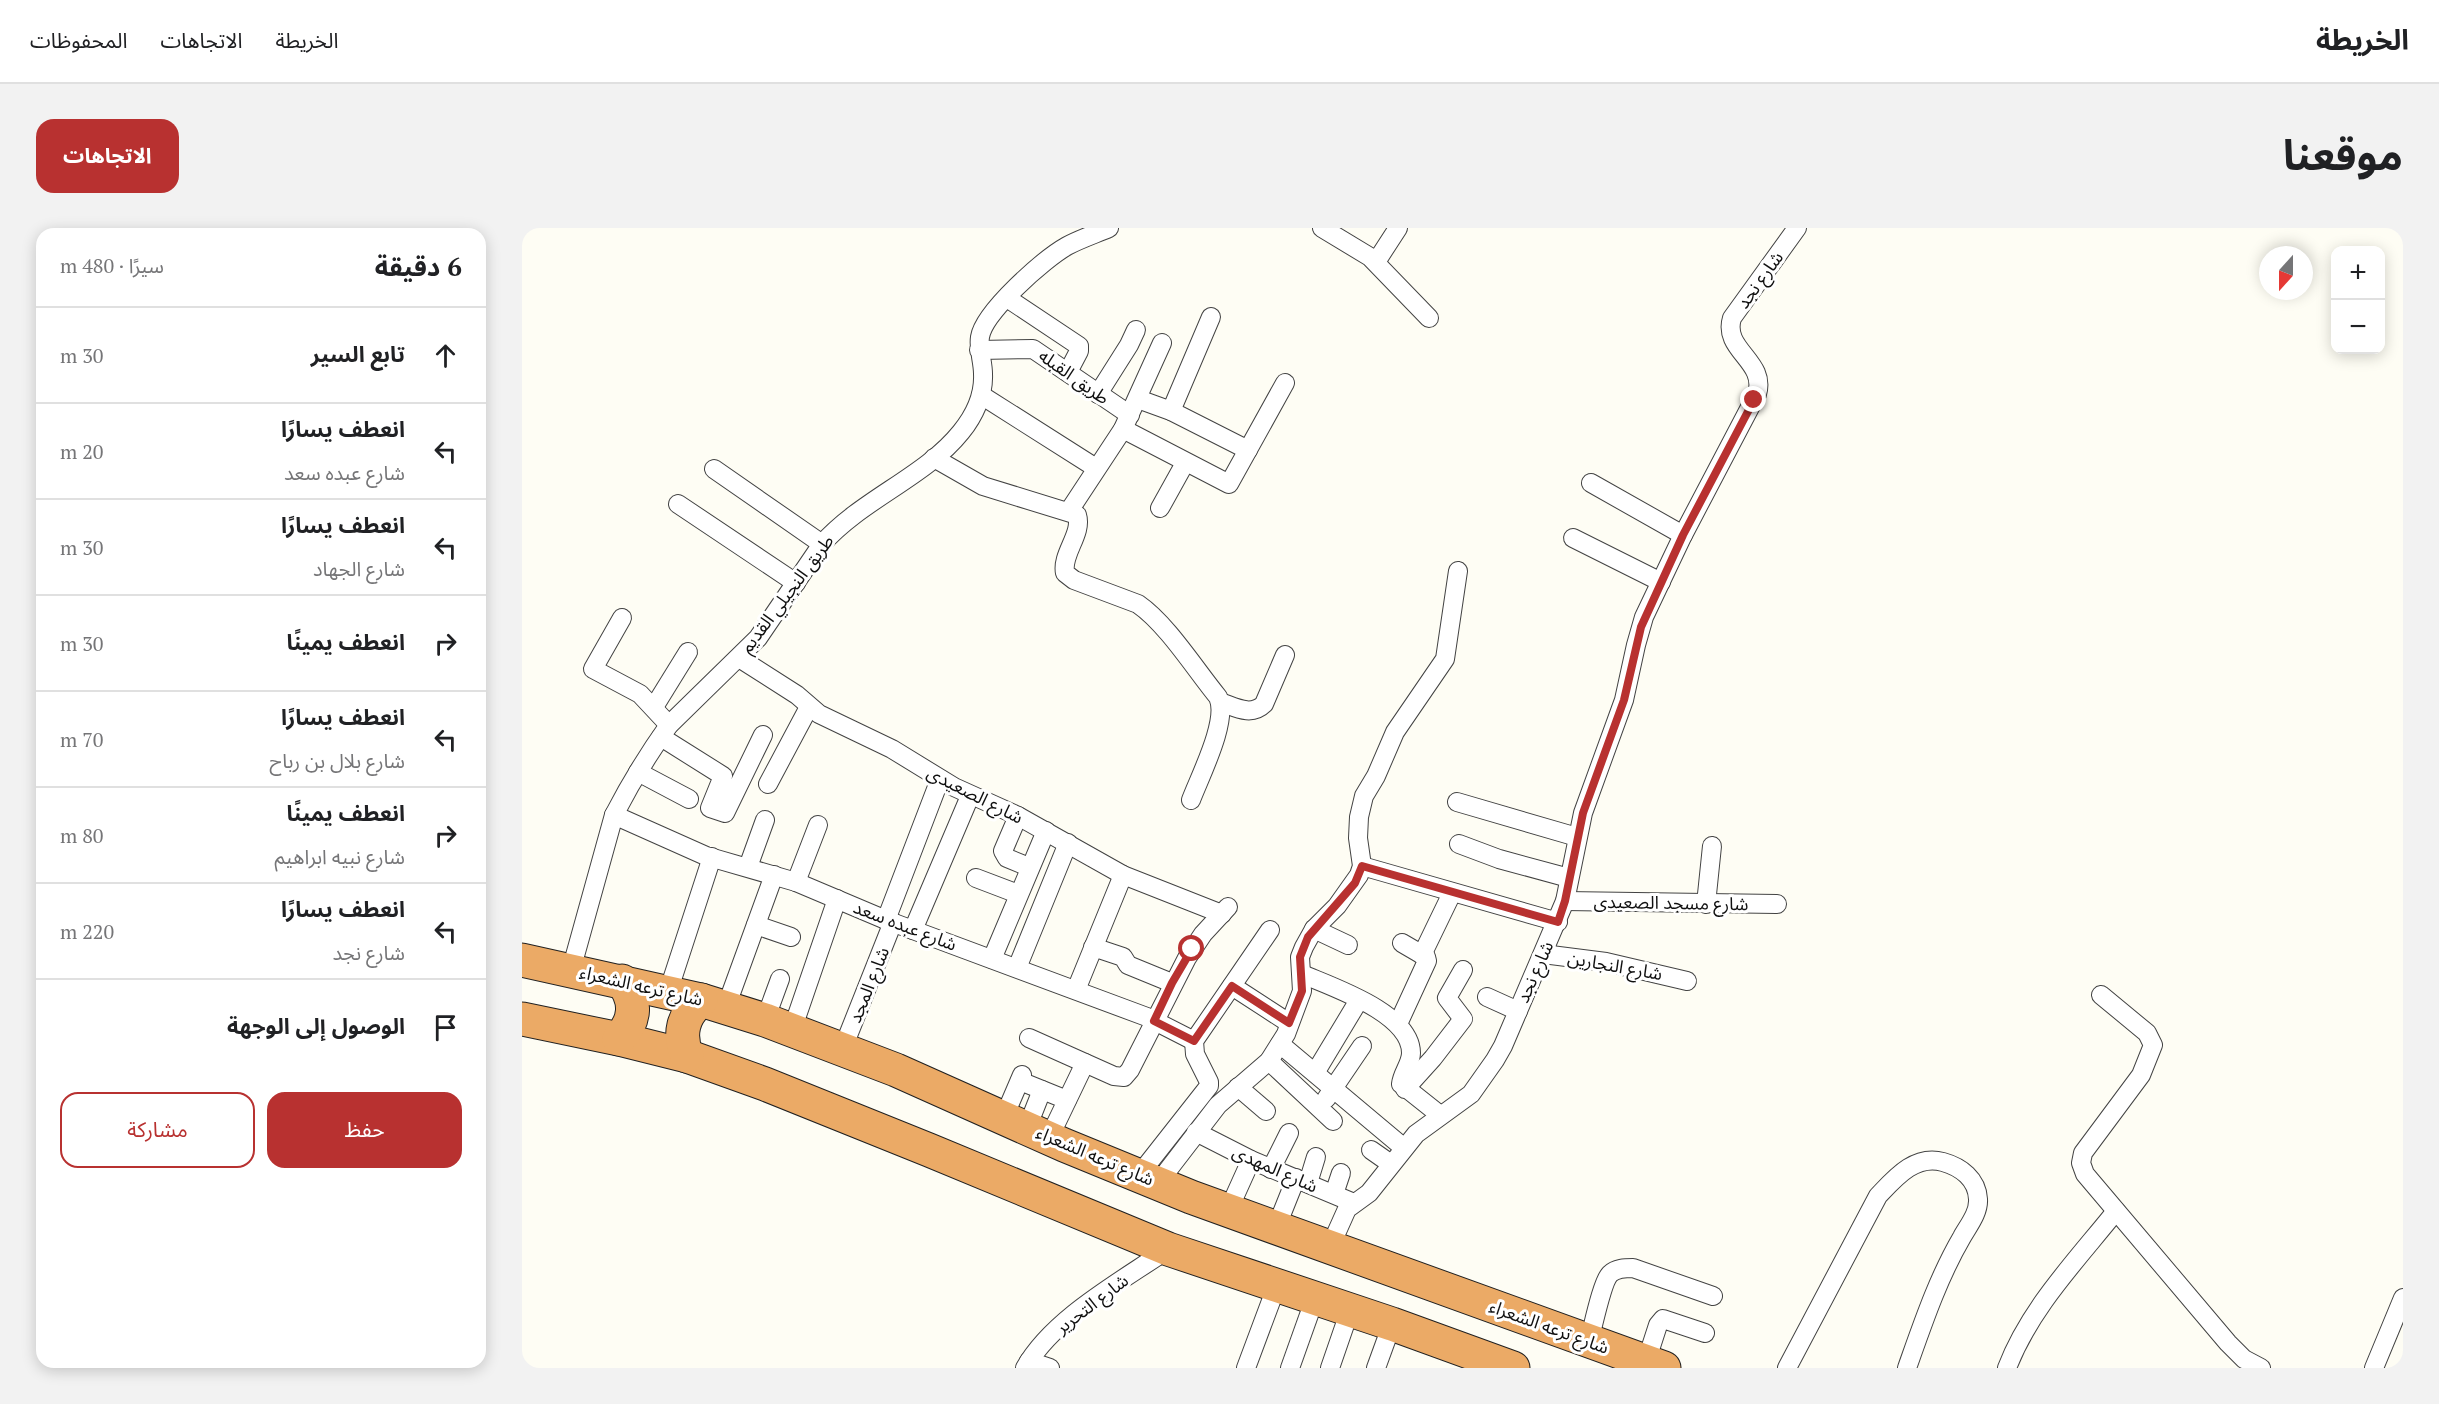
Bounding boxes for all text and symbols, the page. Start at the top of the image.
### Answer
text: الخريطة [2316,21,2409,58]
text: المحفوظات [30,26,127,54]
text: الاتجاهات [160,26,242,54]
text: الخريطة [275,26,338,54]
button: الاتجاهات [36,119,179,193]
text: موقعنا [2283,126,2403,182]
street label: شارع نجد [1730,246,1791,315]
north arrow [2259,246,2313,300]
map controls [2331,246,2385,354]
button: + [2331,246,2385,300]
text: 6 دقيقة [375,249,462,283]
text: سيرًا · 480 m [60,252,164,279]
button: − [2331,300,2385,354]
text: تابع السير [311,339,405,368]
icon: ahead [429,339,462,372]
text: 30 m [60,342,103,369]
street label: طريق القبله [1034,343,1115,409]
route end [1740,386,1766,412]
text: انعطف يسارًا [281,414,405,443]
icon: left [429,435,462,468]
text: 20 m [60,438,103,465]
text: شارع عبده سعد [284,459,405,486]
text: انعطف يسارًا [281,510,405,539]
street label: طريق النجيلي القديم [734,529,840,659]
icon: left [429,531,462,564]
text: 30 m [60,534,103,561]
text: شارع الجهاد [313,555,405,582]
text: انعطف يمينًا [287,627,405,656]
icon: right [429,627,462,660]
text: 30 m [60,630,103,657]
text: انعطف يسارًا [281,702,405,731]
icon: left [429,723,462,756]
text: 70 m [60,726,103,753]
text: شارع بلال بن رباح [269,747,405,774]
street label: شارع الصعيدى [922,760,1028,831]
text: انعطف يمينًا [287,798,405,827]
icon: right [429,819,462,852]
text: 80 m [60,822,103,849]
text: شارع نبيه ابراهيم [274,843,405,870]
street label: شارع مسجد الصعيدى [1593,889,1749,918]
text: انعطف يسارًا [281,894,405,923]
street label: شارع عبده سعد [849,894,961,959]
icon: left [429,915,462,948]
text: 220 m [60,918,114,945]
route start [1178,935,1204,961]
street label: شارع نجد [1510,937,1561,1008]
text: شارع نجد [332,939,405,966]
street label: شارع المجد [842,943,897,1027]
street label: شارع النجارين [1565,945,1664,988]
street label: شارع ترعه الشعراء [577,959,705,1014]
text: الوصول إلى الوجهة [227,1011,405,1040]
icon: arrive [429,1011,462,1044]
button: مشاركة [60,1092,255,1168]
button: حفظ [267,1092,462,1168]
street label: شارع ترعه الشعراء [1032,1119,1158,1193]
street label: شارع المهدى [1228,1139,1322,1200]
street label: شارع التحرير [1049,1268,1135,1342]
street label: شارع ترعه الشعراء [1485,1293,1613,1362]

